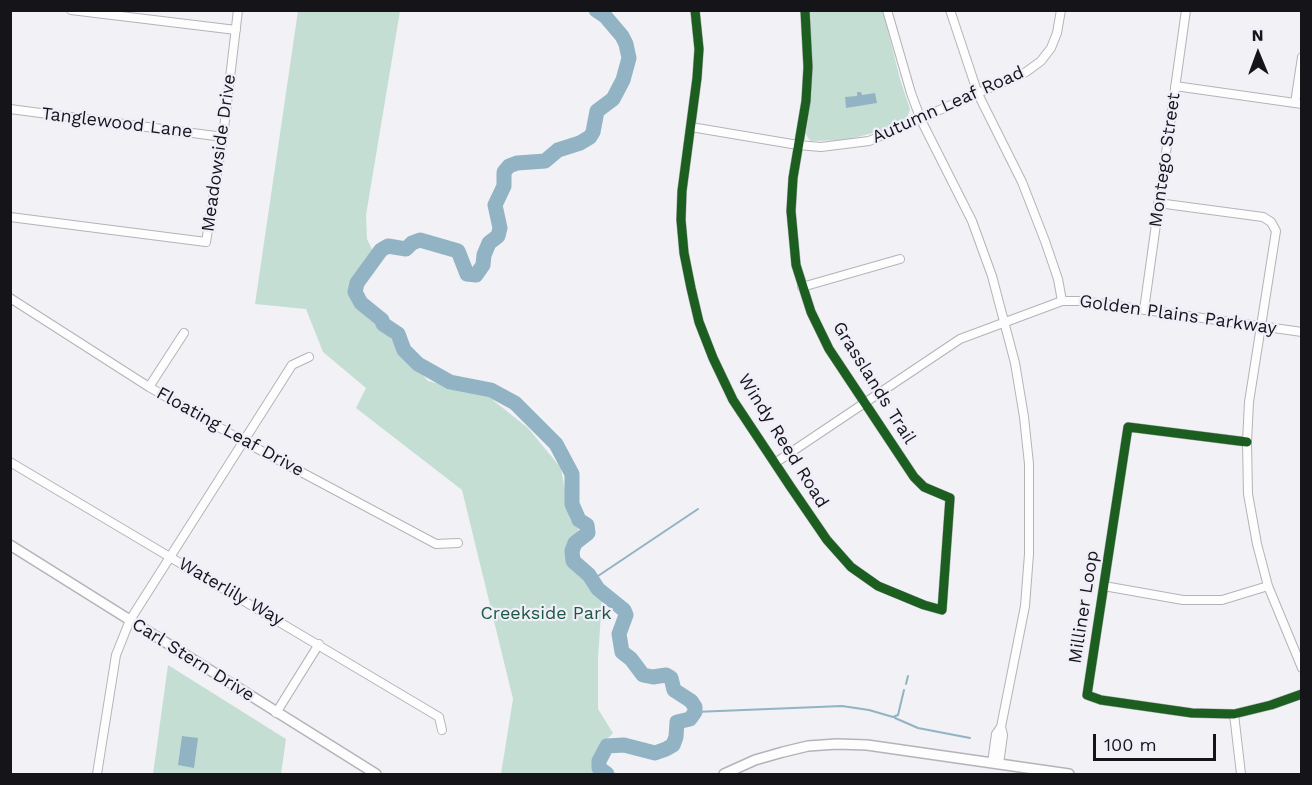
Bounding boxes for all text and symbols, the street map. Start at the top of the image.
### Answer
north arrow [1228,24,1288,84]
text: N [1252,26,1264,45]
street label: Autumn Leaf Road [869,62,1027,148]
street label: Meadowside Drive [197,73,241,233]
street label: Montego Street [1145,91,1185,229]
street label: Tanglewood Lane [40,103,194,143]
street label: Golden Plains Parkway [1078,290,1278,340]
street label: Grasslands Trail [828,318,920,448]
street label: Windy Reed Road [733,370,833,512]
street label: Floating Leaf Drive [152,382,308,482]
street label: Milliner Loop [1064,549,1104,665]
street label: Waterlily Way [175,553,287,631]
park label: Creekside Park [481,603,611,625]
street label: Carl Stern Drive [128,614,258,706]
scale bar [1096,722,1219,760]
text: 100 m [1104,734,1157,755]

